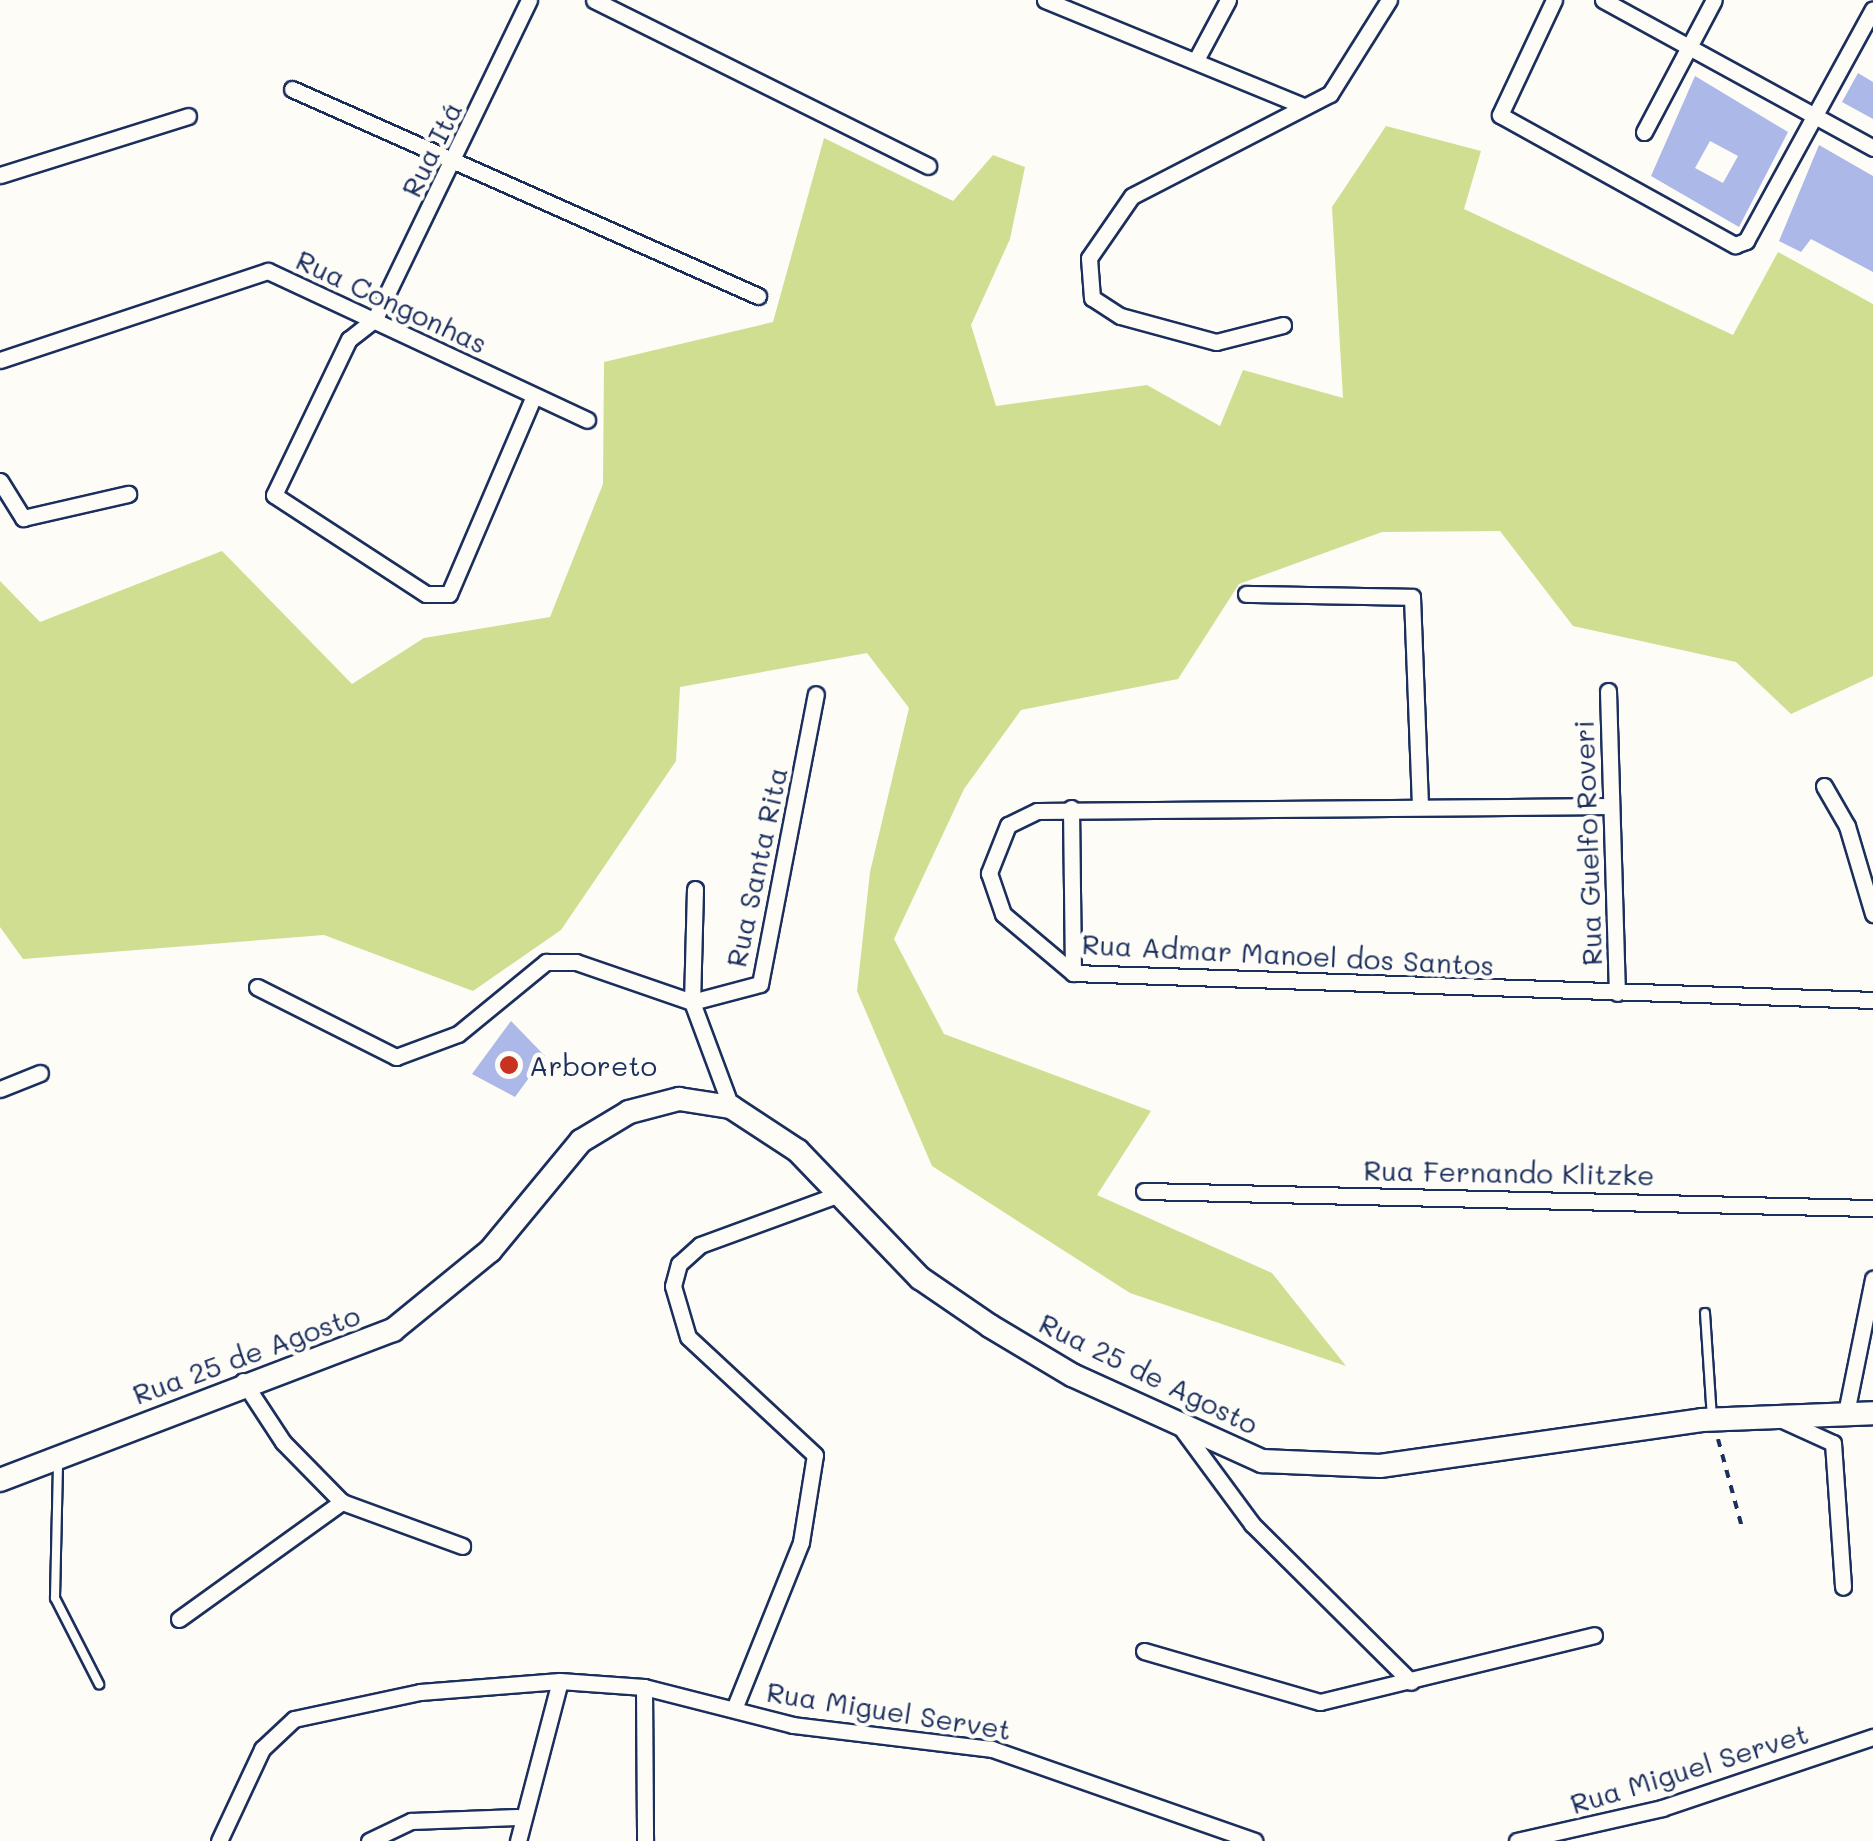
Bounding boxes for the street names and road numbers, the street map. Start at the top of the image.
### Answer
street label: Rua Itá [394,96,468,202]
street label: Rua Congonhas [291,242,493,360]
street label: Rua Guelfo Roveri [1566,720,1608,966]
street label: Rua Santa Rita [718,764,794,970]
street label: Rua Admar Manoel dos Santos [1081,926,1495,982]
street label: Rua Fernando Klitzke [1363,1153,1655,1191]
street label: Rua 25 de Agosto [128,1297,364,1411]
street label: Rua 25 de Agosto [1034,1305,1264,1441]
street label: Rua Miguel Servet [764,1674,1014,1746]
street label: Rua Miguel Servet [1566,1716,1812,1820]

